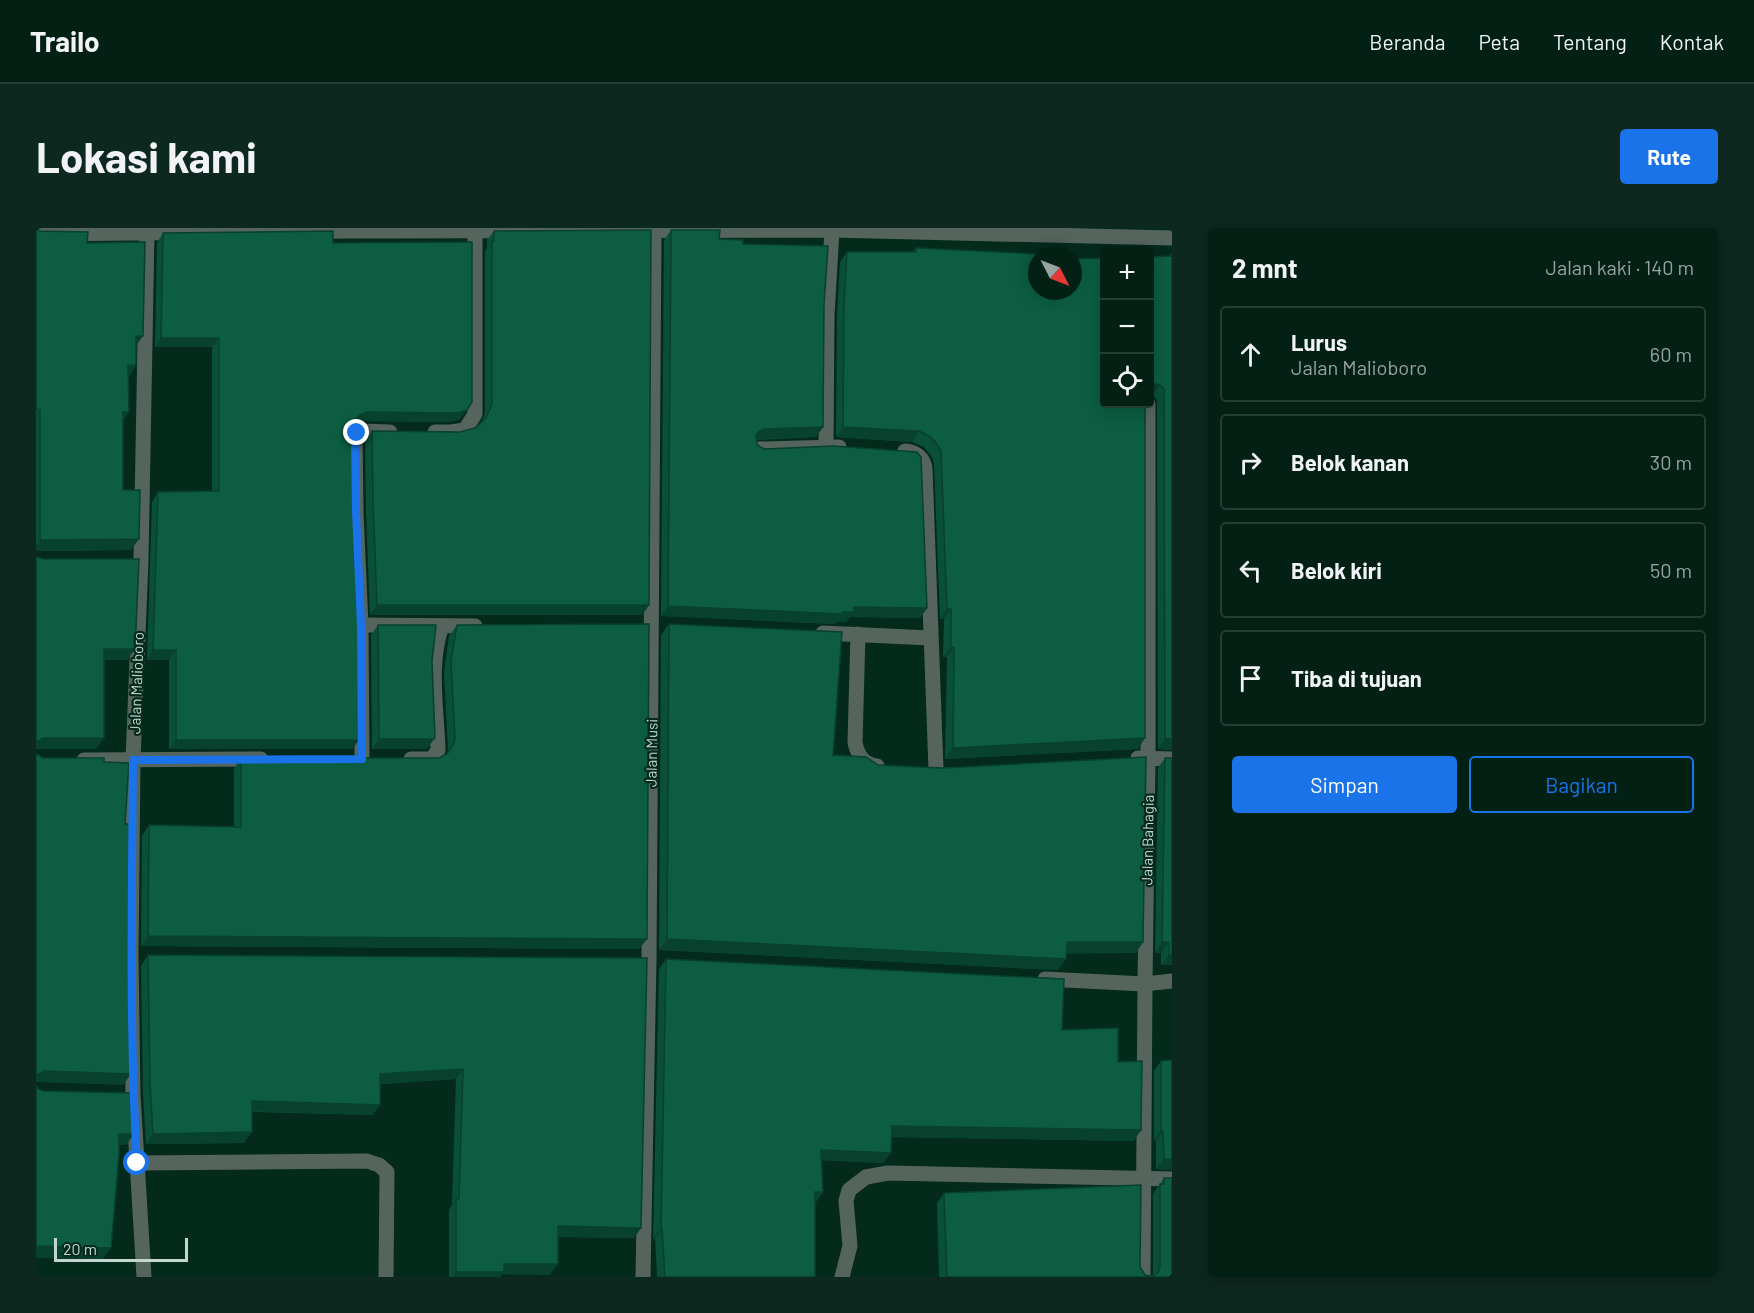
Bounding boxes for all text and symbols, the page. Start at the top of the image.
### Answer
text: Trailo [30,24,100,58]
text: Beranda [1369,29,1445,54]
text: Peta [1478,29,1520,54]
text: Tentang [1553,29,1627,54]
text: Kontak [1660,29,1724,54]
button: Rute [1620,129,1718,184]
text: Lokasi kami [36,131,257,181]
north arrow [1028,246,1082,300]
map controls [1100,246,1154,408]
button: + [1100,246,1154,300]
text: 2 mnt [1232,252,1298,283]
text: Jalan kaki · 140 m [1545,255,1694,279]
button: − [1100,300,1154,354]
text: Lurus [1291,329,1347,355]
icon: ahead [1234,338,1267,371]
text: 60 m [1650,342,1692,366]
button: locate [1100,354,1154,408]
text: Jalan Malioboro [1291,355,1427,379]
route end [343,419,369,445]
icon: right [1234,446,1267,479]
text: Belok kanan [1291,449,1409,475]
text: 30 m [1650,450,1692,474]
icon: left [1234,554,1267,587]
text: Belok kiri [1291,557,1382,583]
text: 50 m [1650,558,1692,582]
street label: Jalan Malioboro [125,632,147,734]
icon: arrive [1234,662,1267,695]
text: Tiba di tujuan [1291,665,1422,691]
street label: Jalan Musi [641,719,661,787]
button: Simpan [1232,756,1457,813]
button: Bagikan [1469,756,1694,813]
street label: Jalan Bahagia [1137,794,1157,886]
route start [123,1149,149,1175]
scale bar [54,1235,188,1262]
text: 20 m [63,1239,97,1258]

